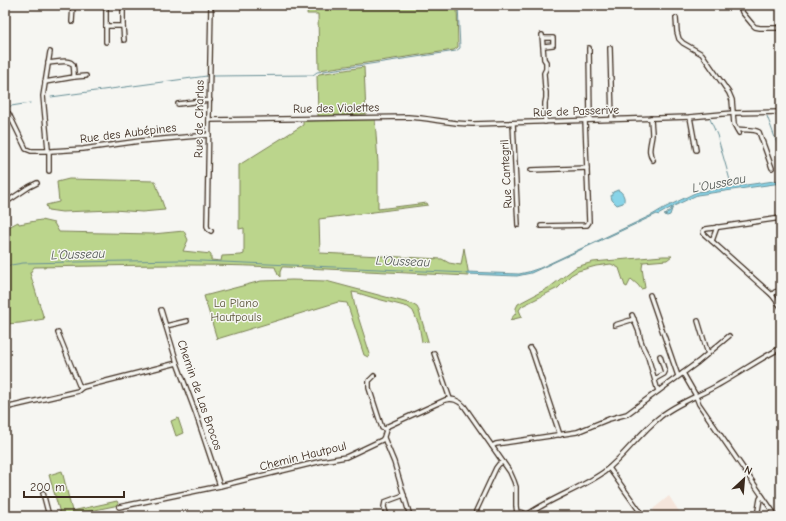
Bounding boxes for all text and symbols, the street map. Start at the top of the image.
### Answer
street label: Rue de Charlas [191,80,207,158]
street label: Rue des Violettes [293,100,379,116]
street label: Rue de Passerive [533,102,619,120]
street label: Rue des Aubépines [79,120,177,146]
street label: Rue Cantegril [497,139,515,209]
water label: L'Ousseau [691,170,747,196]
water label: L'Ousseau [50,246,106,262]
water label: L'Ousseau [375,253,431,269]
park label: La Plano Hautpouls [211,296,261,324]
street label: Chemin de Las Brocos [175,338,225,452]
street label: Chemin Hautpoul [258,438,348,474]
north arrow [724,459,764,499]
text: N [742,463,754,478]
scale bar [24,473,124,499]
text: 200 m [30,480,65,494]

